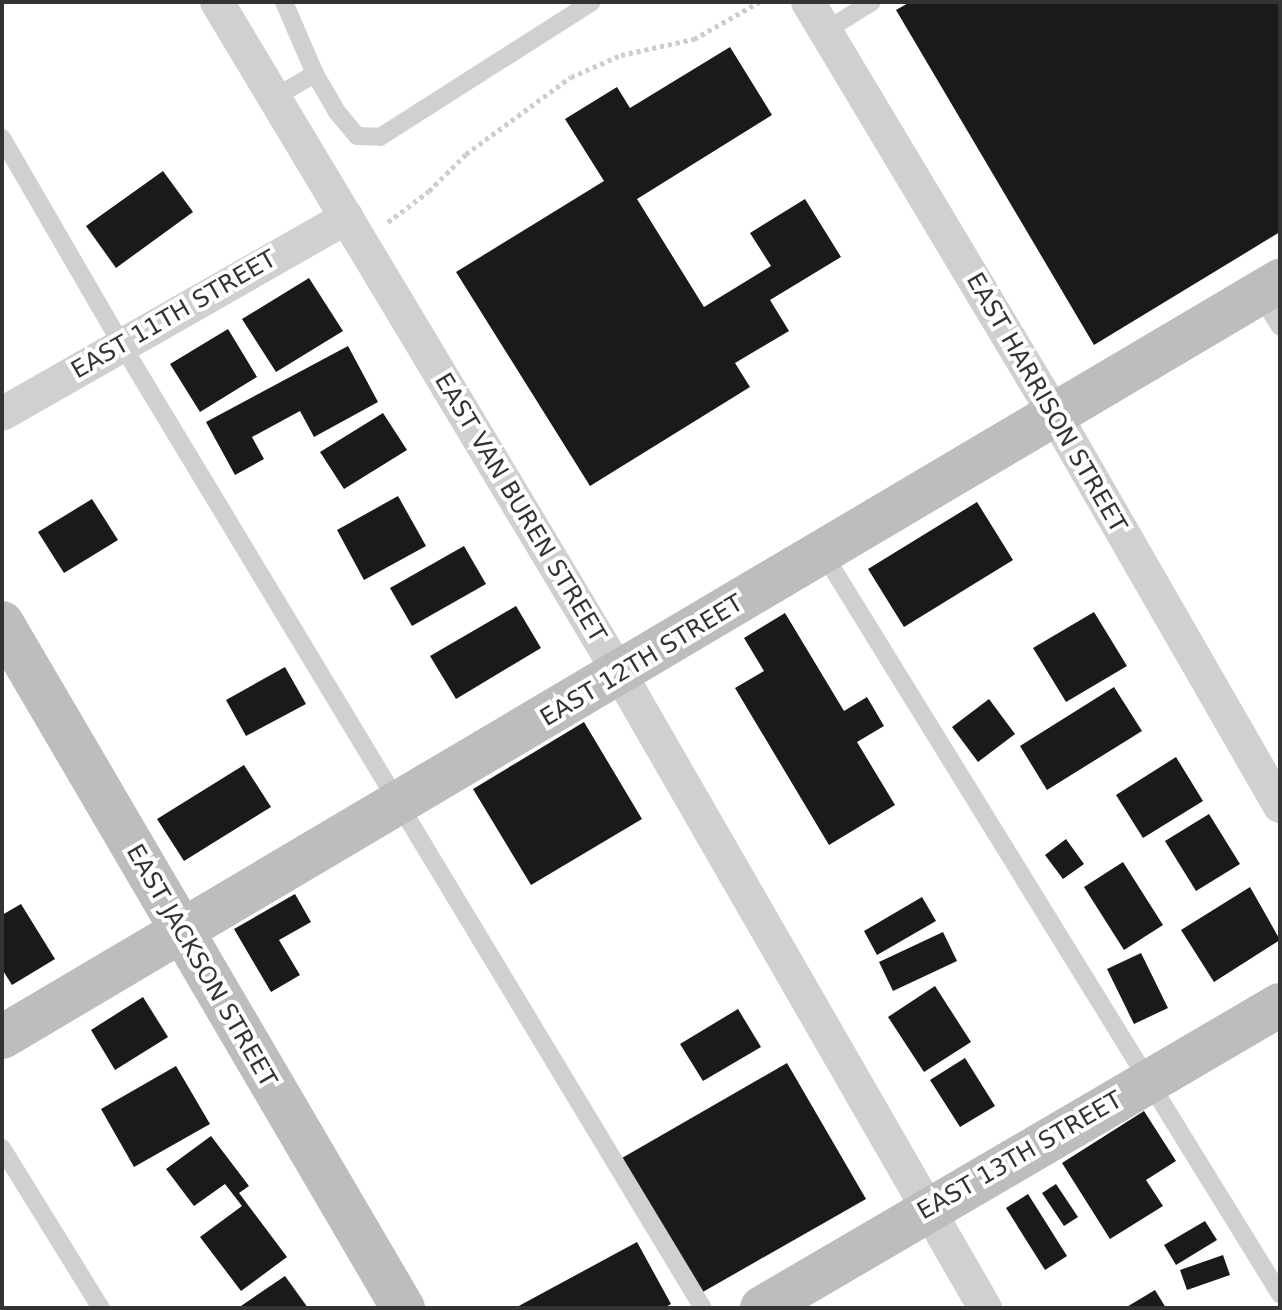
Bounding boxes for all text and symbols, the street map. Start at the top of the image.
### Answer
street label: EAST 11TH STREET [67,245,281,385]
street label: EAST HARRISON STREET [960,268,1132,538]
street label: EAST VAN BUREN STREET [428,368,612,648]
street label: EAST 12TH STREET [535,589,749,733]
street label: EAST JACKSON STREET [120,839,282,1093]
street label: EAST 13TH STREET [913,1086,1127,1226]

